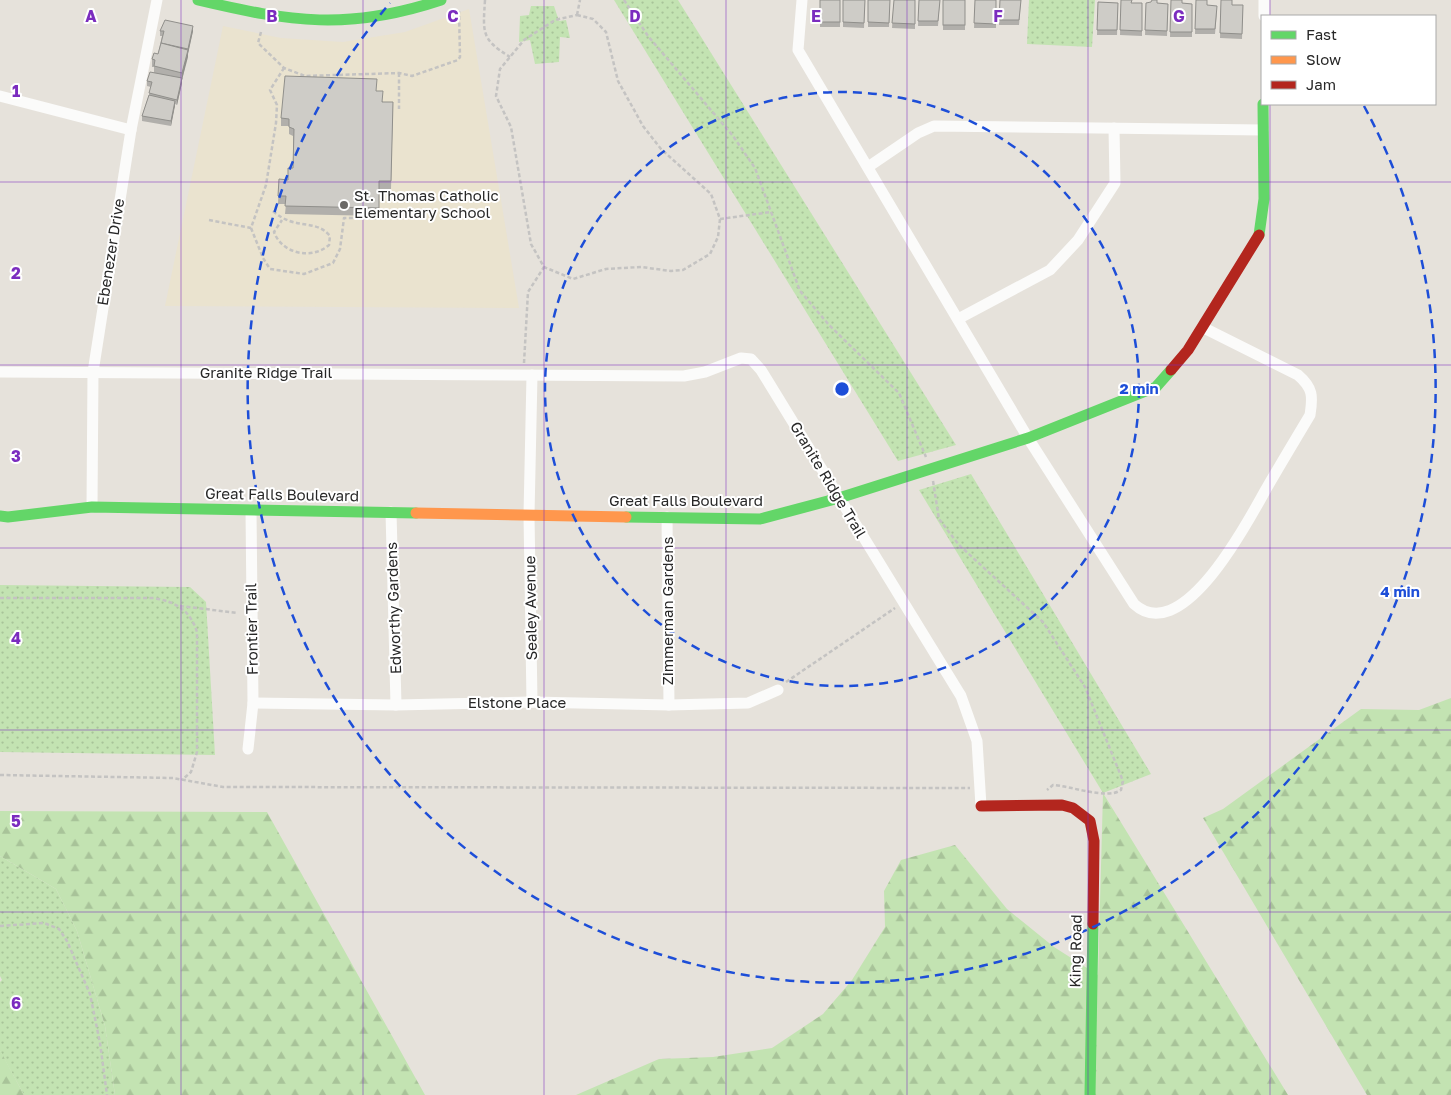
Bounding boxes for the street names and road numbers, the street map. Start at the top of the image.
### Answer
street label: Ebenezer Drive [93,197,127,307]
street label: Granite Ridge Trail [200,363,332,381]
street label: Granite Ridge Trail [787,418,871,541]
street label: Great Falls Boulevard [205,484,359,504]
street label: Great Falls Boulevard [609,491,763,509]
street label: Zimmerman Gardens [658,537,676,685]
street label: Edworthy Gardens [382,542,404,674]
street label: Sealey Avenue [520,555,540,661]
street label: Frontier Trail [241,583,261,675]
street label: Elstone Place [468,693,567,711]
street label: King Road [1065,914,1085,988]

